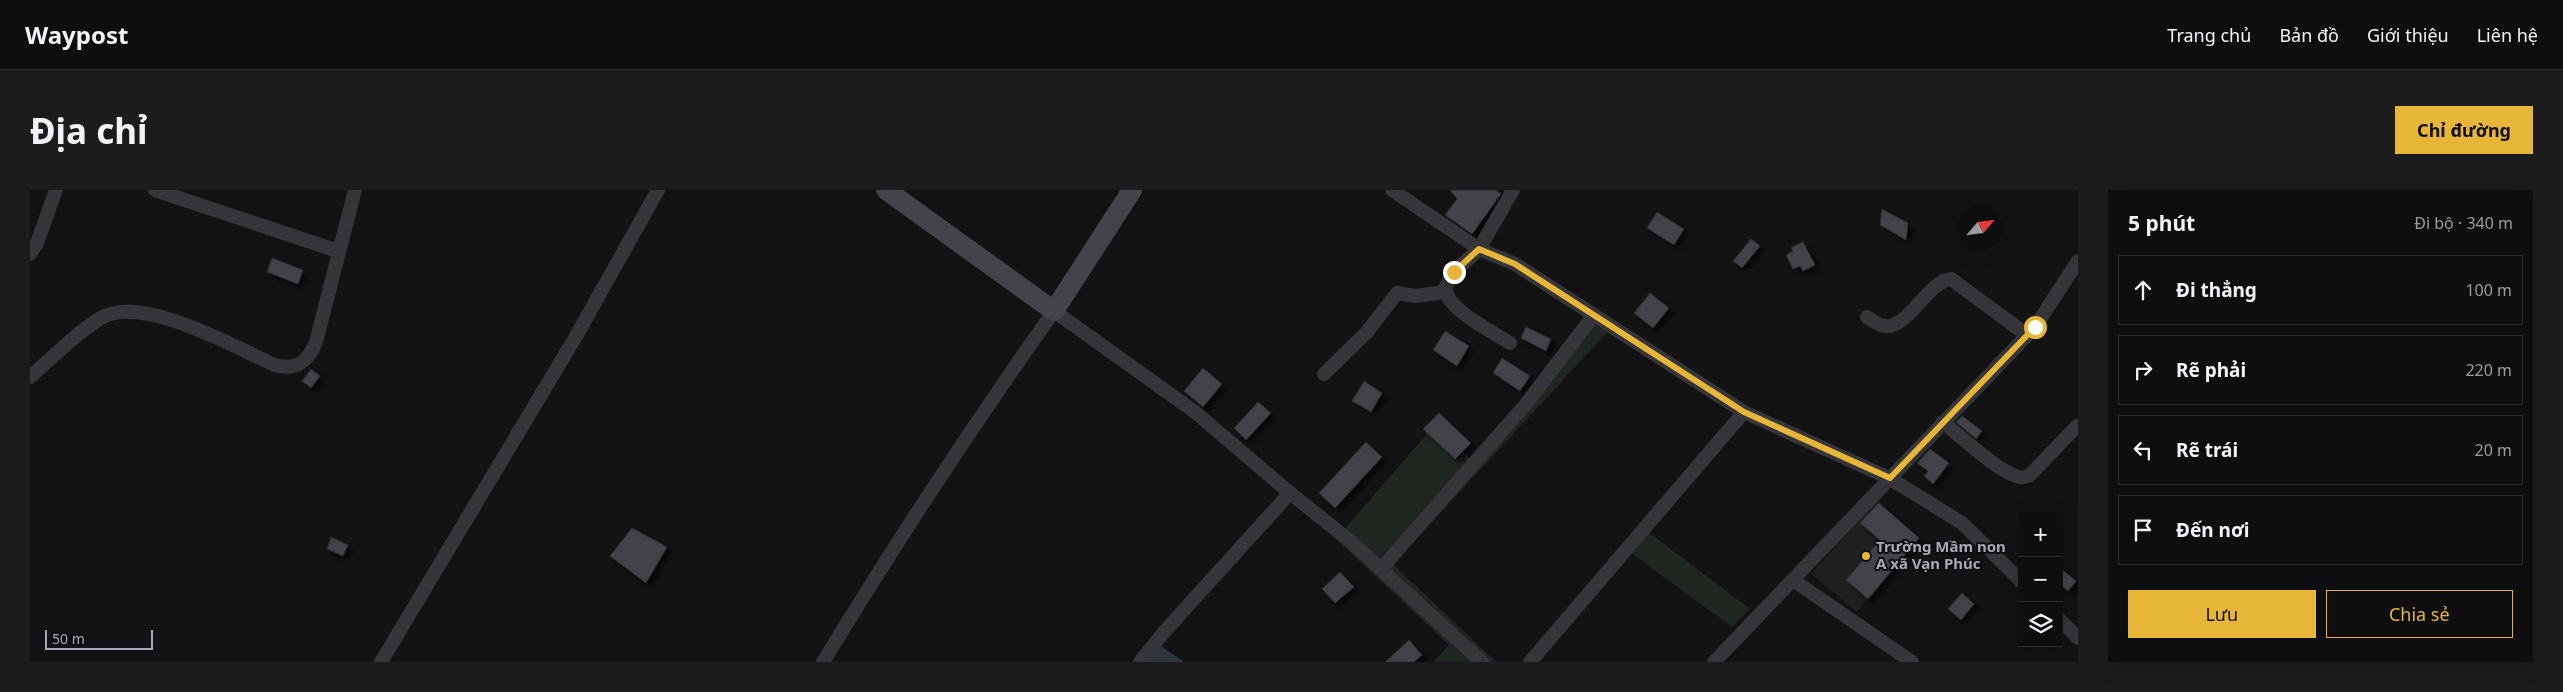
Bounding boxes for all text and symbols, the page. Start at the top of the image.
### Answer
text: Waypost [25,18,128,51]
text: Trang chủ [2167,23,2251,47]
text: Bản đồ [2279,23,2339,47]
text: Giới thiệu [2367,23,2449,47]
text: Liên hệ [2477,23,2538,47]
button: Chỉ đường [2395,106,2533,154]
text: Địa chỉ [30,107,147,154]
north arrow [1958,205,2003,250]
text: 5 phút [2128,209,2195,237]
text: Đi bộ · 340 m [2414,212,2513,234]
route end [1443,261,1466,284]
icon: ahead [2129,276,2157,304]
text: Đi thẳng [2176,277,2257,303]
text: 100 m [2465,279,2512,301]
route start [2024,316,2047,339]
icon: right [2129,356,2157,384]
text: Rẽ phải [2176,357,2246,383]
text: 220 m [2465,359,2512,381]
icon: left [2129,436,2157,464]
text: Rẽ trái [2176,437,2238,463]
text: 20 m [2475,439,2512,461]
map controls [2018,512,2063,647]
button: + [2018,512,2063,557]
icon: arrive [2129,516,2157,544]
text: Đến nơi [2176,517,2250,543]
place label: Trường Mầm non A xã Vạn Phúc [1876,536,2006,573]
marker: Trường Mầm non A xã Vạn Phúc [1860,550,1872,562]
button: − [2018,557,2063,602]
button: Lưu [2128,590,2316,638]
button: Chia sẻ [2326,590,2513,638]
button: layers [2018,602,2063,647]
scale bar [45,627,152,650]
text: 50 m [52,629,85,648]

